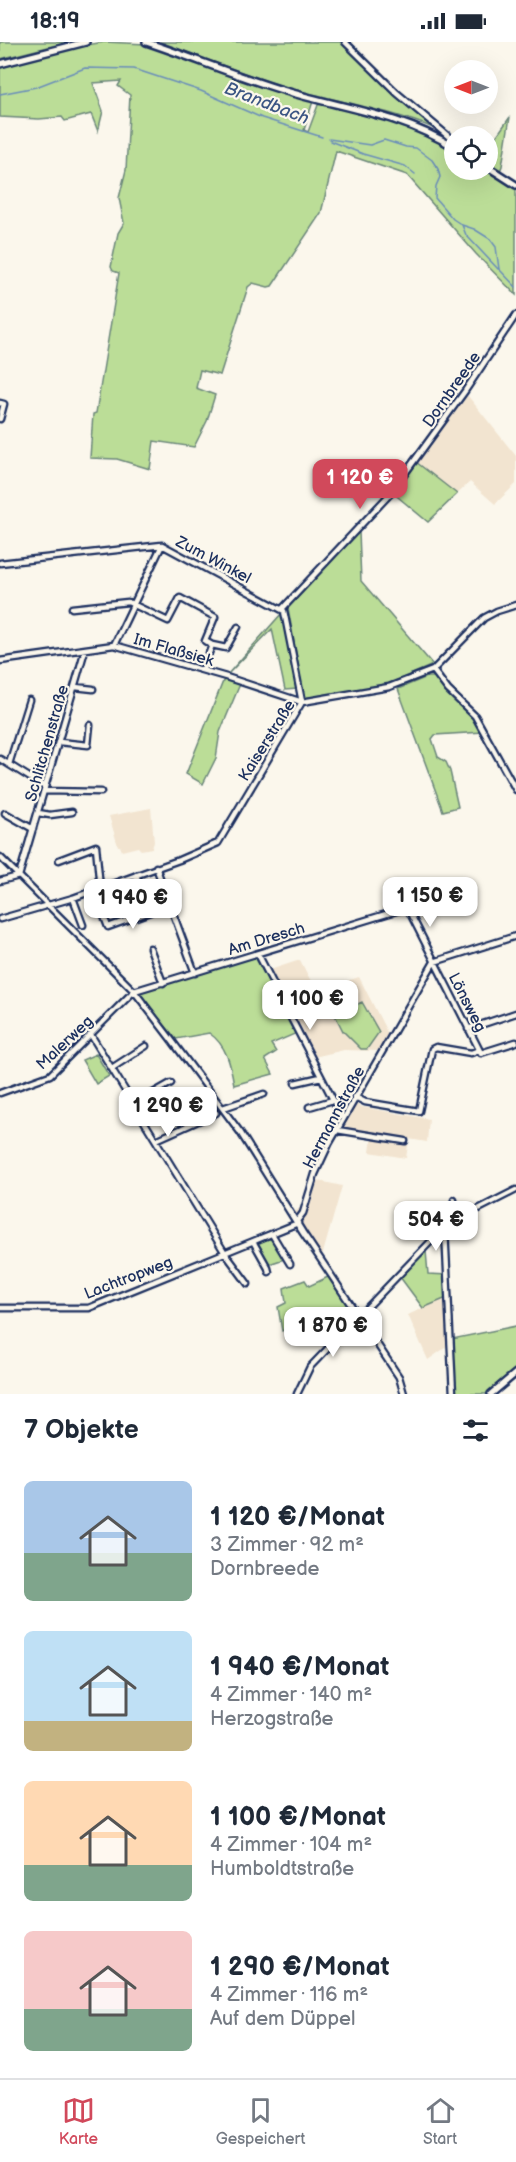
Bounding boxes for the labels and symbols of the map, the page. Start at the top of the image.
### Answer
north arrow [444,60,498,114]
water label: Brandbach [222,78,312,129]
street label: Dornbreede [419,348,485,431]
pin: 1 120 € [305,459,415,510]
street label: Zum Winkel [172,532,254,588]
street label: Im Flaßsiek [131,630,216,671]
street label: Schlitchenstraße [22,682,73,804]
street label: Kaiserstraße [235,696,300,785]
pin: 1 150 € [375,877,485,928]
pin: 1 940 € [78,879,188,930]
street label: Am Dresch [226,919,307,960]
street label: Lönsweg [444,970,490,1035]
pin: 1 100 € [255,980,365,1031]
street label: Malerweg [33,1012,97,1074]
street label: Hermannstraße [299,1063,369,1172]
pin: 1 290 € [113,1087,223,1138]
pin: 504 € [394,1201,478,1252]
street label: Lachtropweg [82,1253,175,1304]
pin: 1 870 € [278,1307,388,1358]

